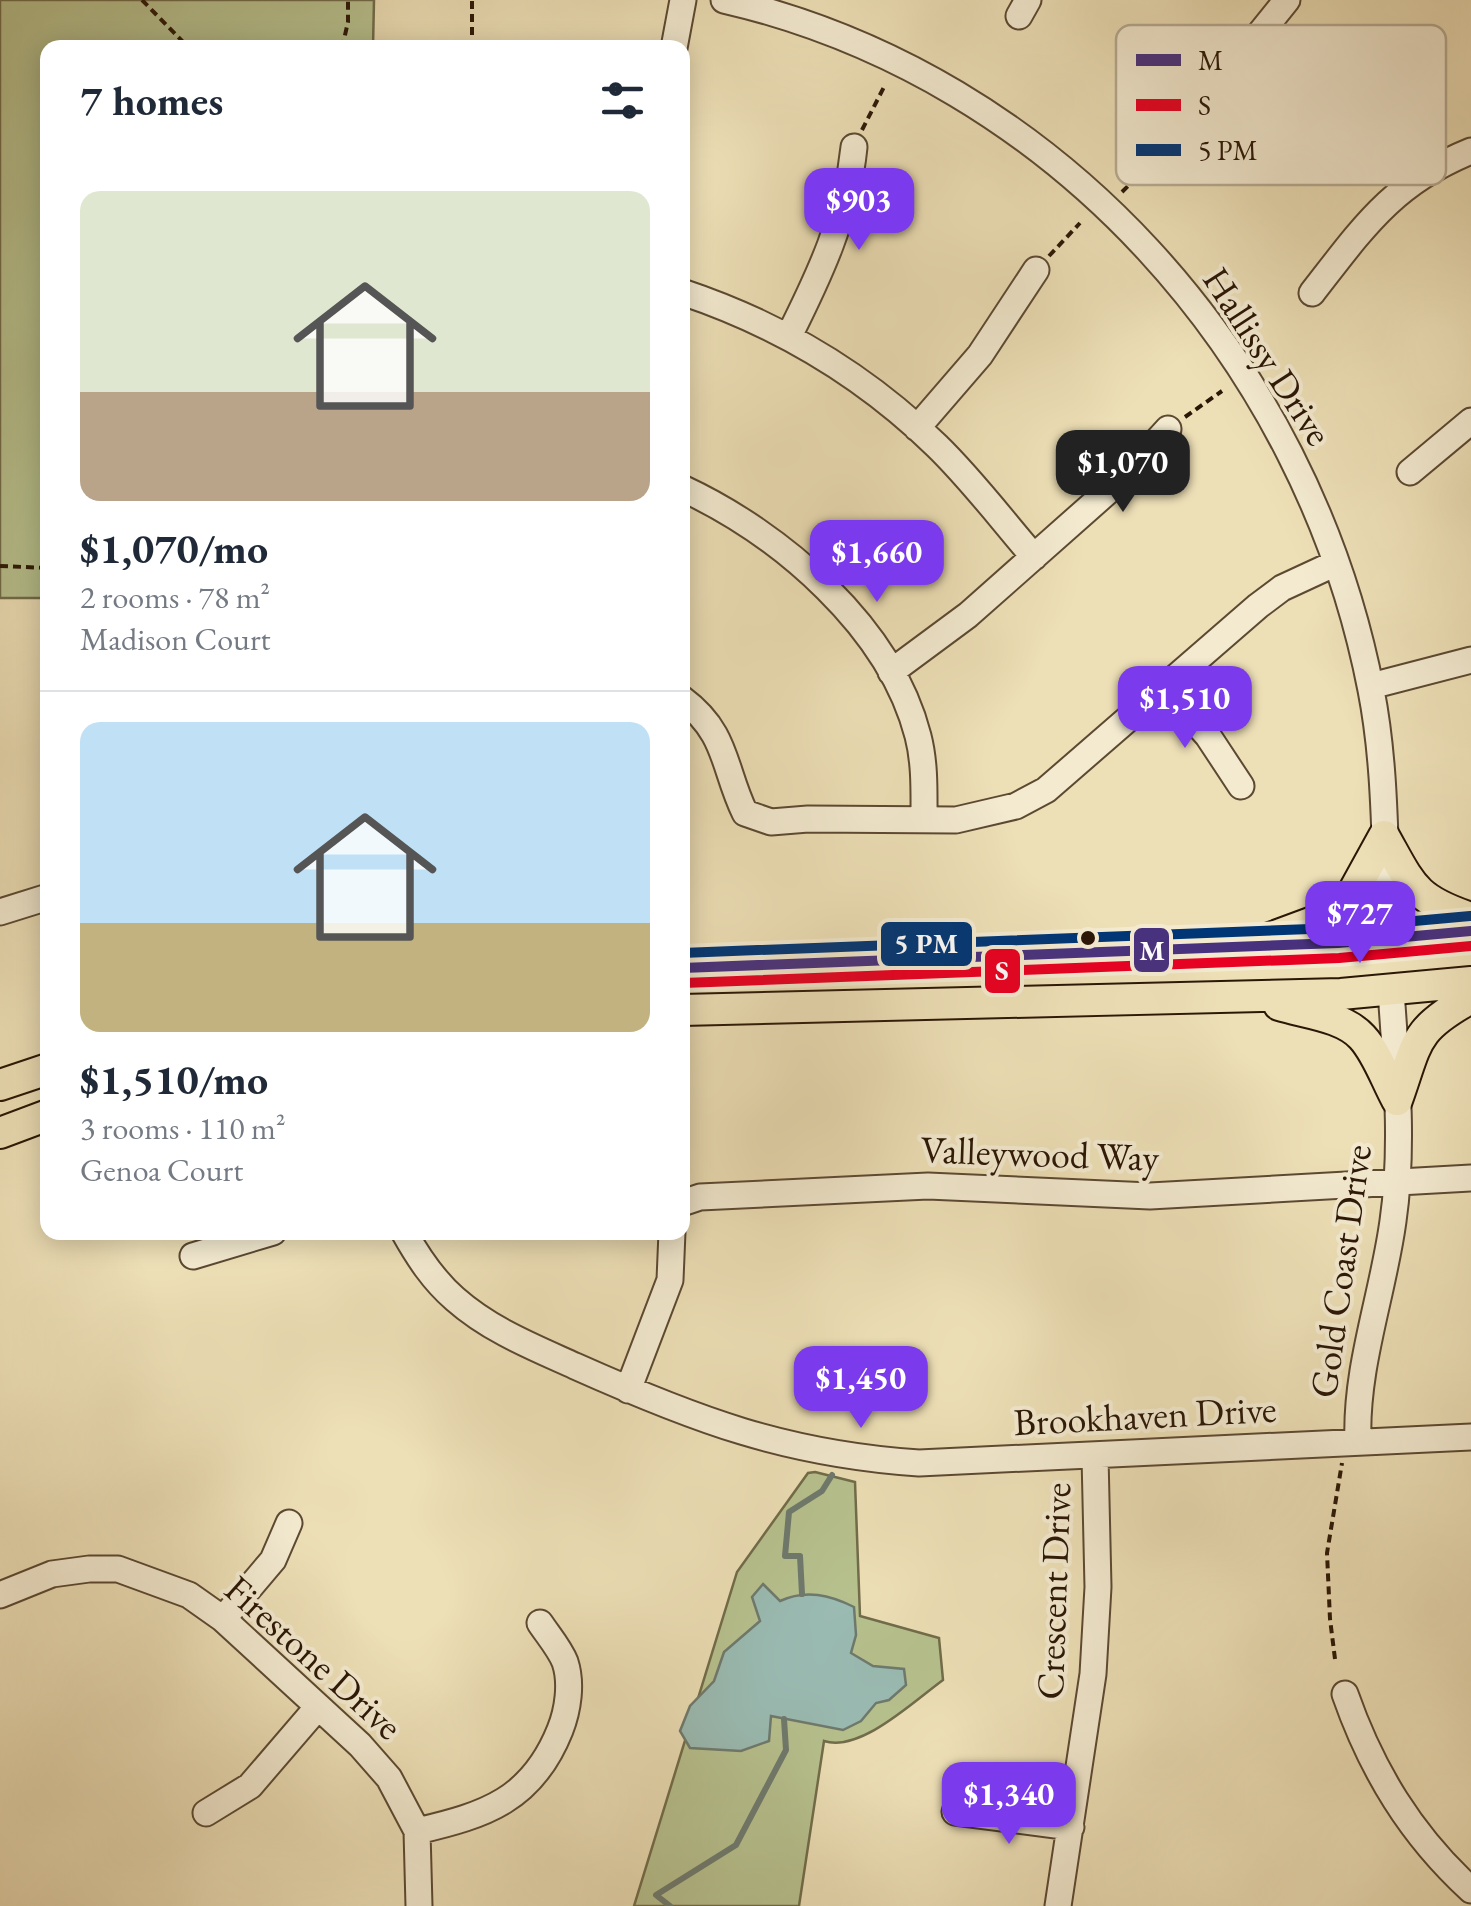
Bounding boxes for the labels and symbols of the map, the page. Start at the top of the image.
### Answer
legend [1116,25,1446,185]
text: M [1198,42,1223,78]
text: S [1198,87,1211,123]
text: 5 PM [1198,132,1258,168]
pin: $903 [800,168,918,253]
street label: Hallissy Drive [1192,257,1344,455]
pin: $1,070 [1042,430,1204,515]
pin: $1,660 [796,520,958,605]
pin: $1,510 [1104,666,1266,751]
pin: $727 [1301,881,1419,966]
line badge: 5 PM [879,920,974,968]
text: 5 PM [894,925,958,961]
line badge: M [1132,926,1171,974]
unlabelled marker [1078,928,1098,948]
text: M [1139,932,1165,968]
line badge: S [983,947,1022,995]
text: S [995,952,1009,988]
street label: Valleywood Way [920,1124,1160,1182]
street label: Gold Coast Drive [1298,1141,1382,1401]
pin: $1,450 [780,1346,942,1431]
street label: Brookhaven Drive [1012,1384,1278,1446]
street label: Crescent Drive [1025,1482,1081,1700]
street label: Firestone Drive [215,1564,413,1750]
pin: $1,340 [928,1762,1090,1847]

